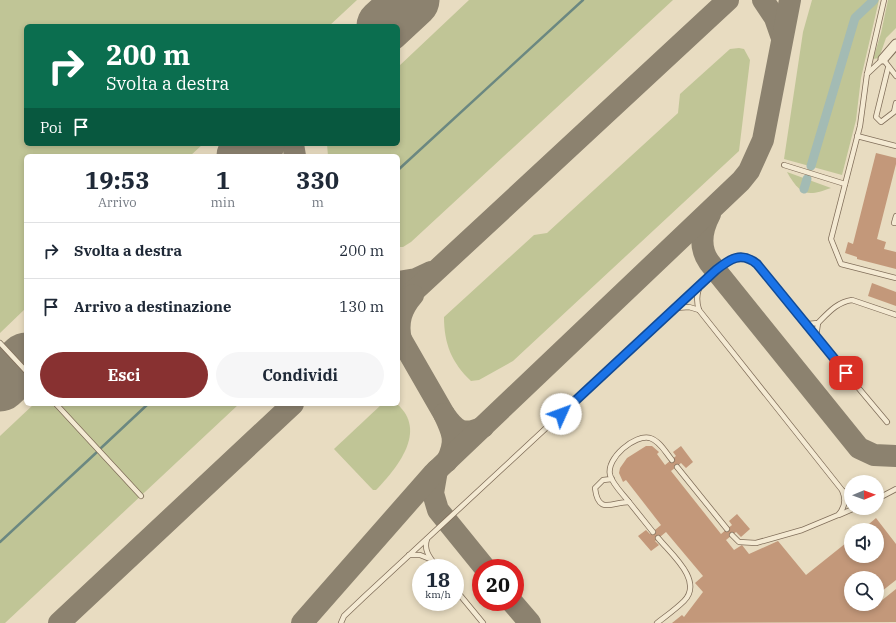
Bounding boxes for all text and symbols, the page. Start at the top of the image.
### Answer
text: 200 m [106,36,190,73]
icon: right [40,40,92,92]
text: Svolta a destra [106,72,229,95]
icon: arrive [70,116,92,138]
text: Poi [40,118,62,137]
text: 19:53 [85,164,150,196]
text: 1 [216,164,230,196]
text: 330 [296,164,339,196]
text: Arrivo [98,194,137,211]
text: min [210,194,235,211]
text: m [311,194,324,211]
icon: right [40,240,62,262]
text: Svolta a destra [74,241,182,260]
text: 200 m [339,241,384,260]
icon: arrive [40,296,62,318]
text: Arrivo a destinazione [74,297,231,316]
text: 130 m [339,297,384,316]
button: Esci [40,352,208,398]
button: Condividi [216,352,384,398]
pin [829,356,863,390]
icon: arrive [835,362,857,384]
position arrow [540,393,582,435]
north arrow [844,475,884,515]
map controls [844,475,884,611]
button: sound [844,523,884,563]
speed limit sign: 20 [472,559,524,611]
text: 18 [426,566,450,593]
button: search [844,571,884,611]
text: km/h [425,588,451,601]

